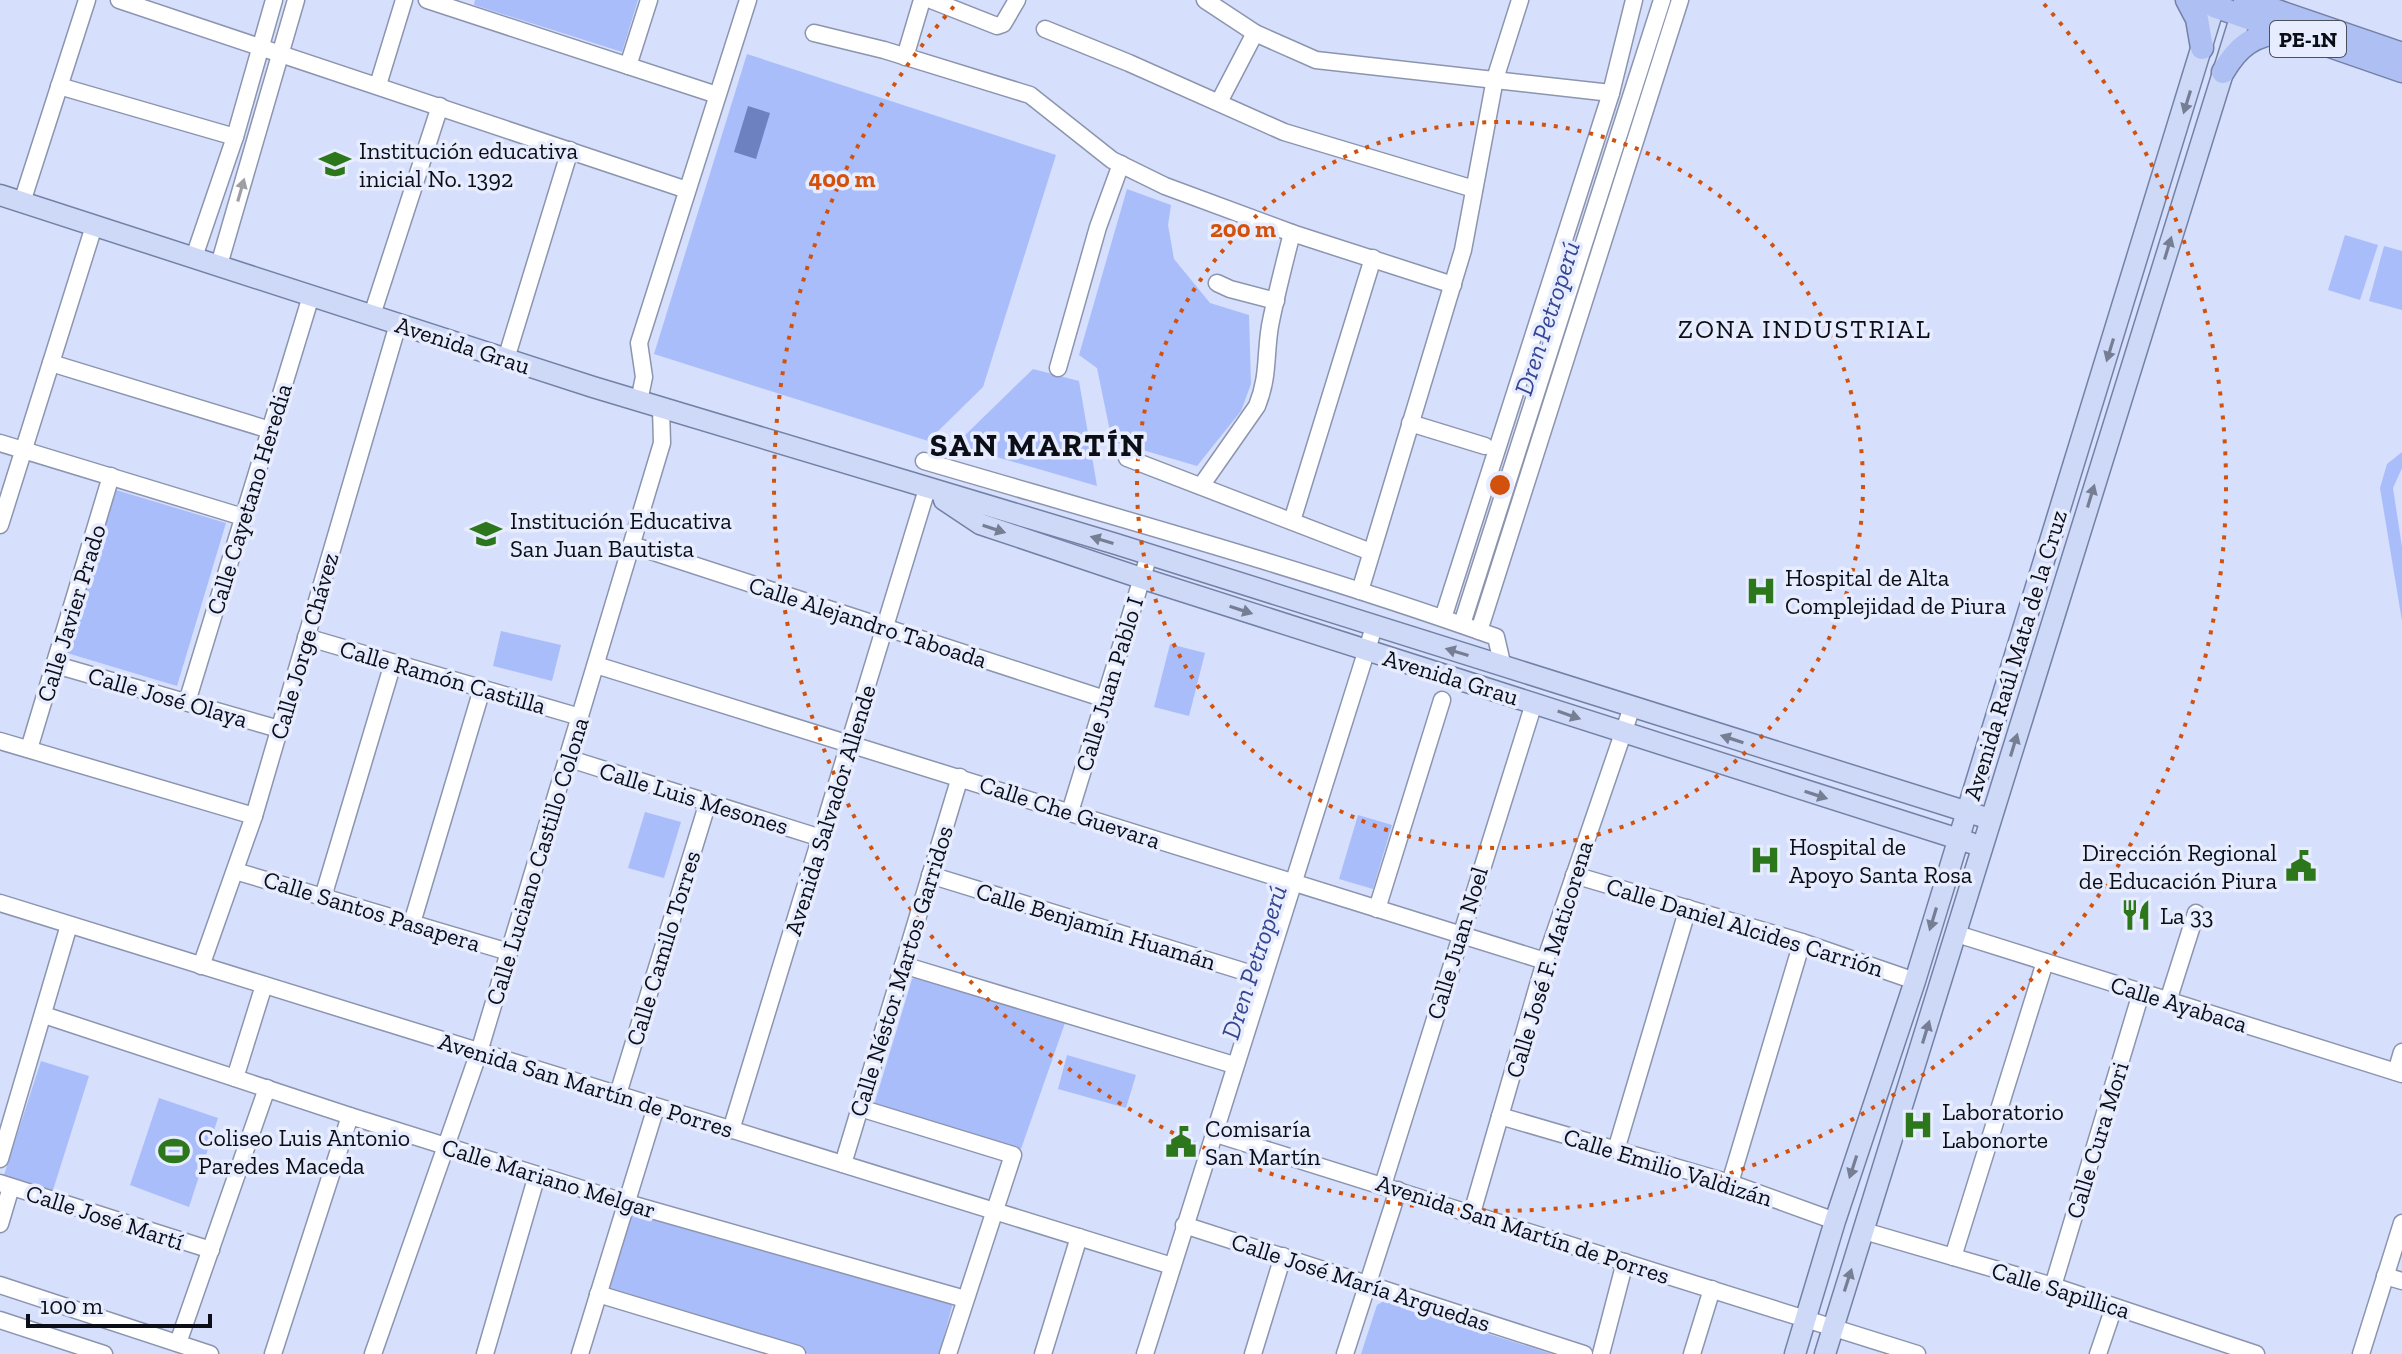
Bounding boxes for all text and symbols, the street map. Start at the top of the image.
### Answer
road number: PE-1N [2270,21,2346,57]
one-way arrow [2180,90,2192,114]
place label: Institución educativa inicial No. 1392 [359,136,578,193]
school or university icon: Institución educativa inicial No. 1392 [318,147,352,181]
text: 400 m [809,164,875,193]
one-way arrow [235,178,247,203]
text: 200 m [1210,214,1276,243]
one-way arrow [2162,236,2175,260]
water label: Dren Petroperú [1507,237,1587,399]
street label: Avenida Grau [392,310,535,381]
district label: ZONA INDUSTRIAL [1678,313,1932,345]
one-way arrow [2103,339,2116,363]
street label: Calle Cayetano Heredia [200,380,298,618]
district label: SAN MARTÍN [930,426,1146,464]
centre of rings [1486,471,1514,499]
one-way arrow [2085,484,2098,508]
place label: Institución Educativa San Juan Bautista [510,506,732,563]
street label: Avenida Raúl Mata de la Cruz [1957,506,2073,804]
school or university icon: Institución Educativa San Juan Bautista [469,517,503,551]
street label: Calle Javier Prado [30,521,112,705]
one-way arrow [982,523,1006,535]
one-way arrow [1090,533,1114,546]
street label: Calle Jorge Chávez [263,549,345,743]
place label: Hospital de Alta Complejidad de Piura [1785,563,2006,620]
street label: Calle Alejandro Taboada [745,570,991,674]
hospital icon: Hospital de Alta Complejidad de Piura [1744,574,1778,608]
street label: Calle Juan Pablo I [1069,593,1149,775]
one-way arrow [1229,604,1253,617]
street label: Calle Ramón Castilla [337,634,550,720]
street label: Avenida Grau [1380,643,1523,711]
one-way arrow [1445,646,1469,658]
street label: Calle José Olaya [85,660,251,734]
street label: Avenida Salvador Allende [778,681,882,939]
one-way arrow [1557,709,1581,721]
street label: Calle Luciano Castillo Colona [479,713,595,1008]
one-way arrow [1720,732,1744,744]
one-way arrow [2008,732,2020,756]
street label: Calle Luis Mesones [596,755,792,841]
street label: Calle Che Guevara [976,769,1165,855]
one-way arrow [1804,789,1828,801]
street label: Calle Néstor Martos Garridos [843,822,959,1120]
place label: Hospital de Apoyo Santa Rosa [1789,832,1973,889]
street label: Calle José F. Maticorena [1499,836,1599,1081]
place label: Dirección Regional de Educación Piura [2079,838,2277,895]
hospital icon: Hospital de Apoyo Santa Rosa [1748,843,1782,877]
street label: Calle Camilo Torres [620,847,706,1049]
public building icon: Dirección Regional de Educación Piura [2284,849,2318,883]
street label: Calle Juan Noel [1420,863,1494,1023]
street label: Calle Santos Pasapera [260,864,484,958]
street label: Calle Daniel Alcides Carrión [1603,871,1887,983]
street label: Calle Benjamín Huamán [973,876,1220,976]
water label: Dren Petroperú [1214,881,1294,1043]
restaurant icon: La 33 [2119,898,2153,932]
place label: La 33 [2160,901,2214,930]
one-way arrow [1926,908,1939,932]
street label: Calle Ayabaca [2107,969,2251,1039]
one-way arrow [1920,1019,1933,1043]
street label: Avenida San Martín de Porres [435,1026,737,1144]
street label: Calle Cura Mori [2059,1058,2135,1222]
place label: Laboratorio Labonorte [1942,1097,2064,1154]
hospital icon: Laboratorio Labonorte [1901,1108,1935,1142]
place label: Comisaría San Martín [1205,1114,1321,1171]
street label: Calle Emilio Valdizán [1560,1121,1776,1213]
place label: Coliseo Luis Antonio Paredes Maceda [198,1123,410,1180]
public building icon: Comisaría San Martín [1164,1125,1198,1159]
street label: Calle Mariano Melgar [439,1132,659,1224]
sports icon: Coliseo Luis Antonio Paredes Maceda [157,1134,191,1168]
one-way arrow [1846,1155,1859,1179]
street label: Avenida San Martín de Porres [1373,1168,1673,1290]
street label: Calle José Martí [22,1178,188,1256]
street label: Calle José María Arguedas [1228,1226,1494,1338]
street label: Calle Sapillica [1988,1255,2134,1325]
one-way arrow [1842,1267,1855,1291]
scale bar [28,1278,210,1328]
text: 100 m [40,1291,103,1320]

